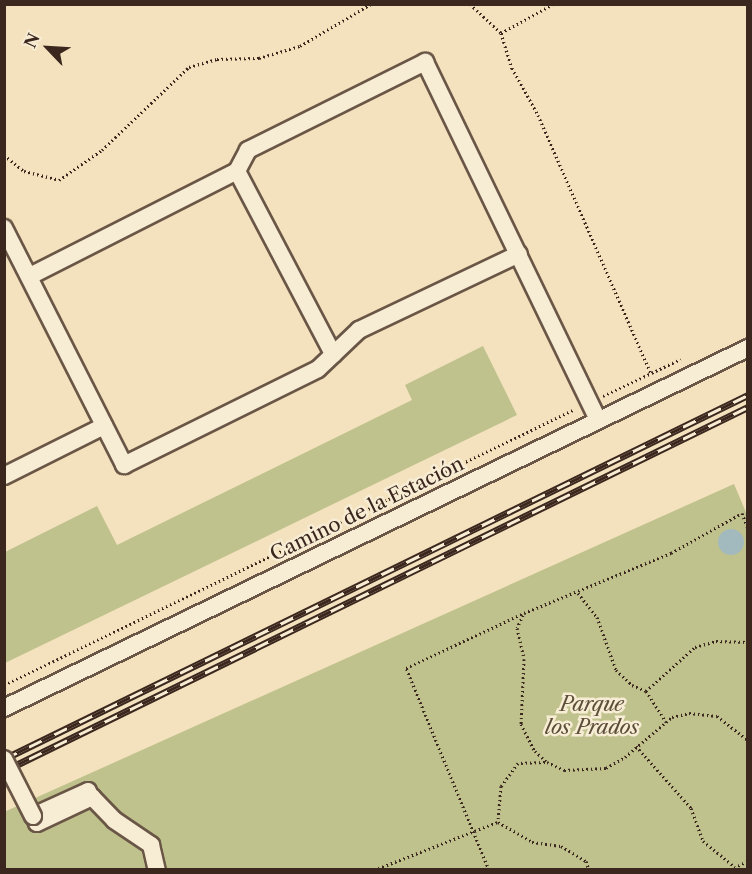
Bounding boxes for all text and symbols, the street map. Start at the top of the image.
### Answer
north arrow [18,18,78,78]
text: N [20,30,44,51]
street label: Camino de la Estación [266,452,468,566]
park label: Parque los Prados [545,692,639,739]

